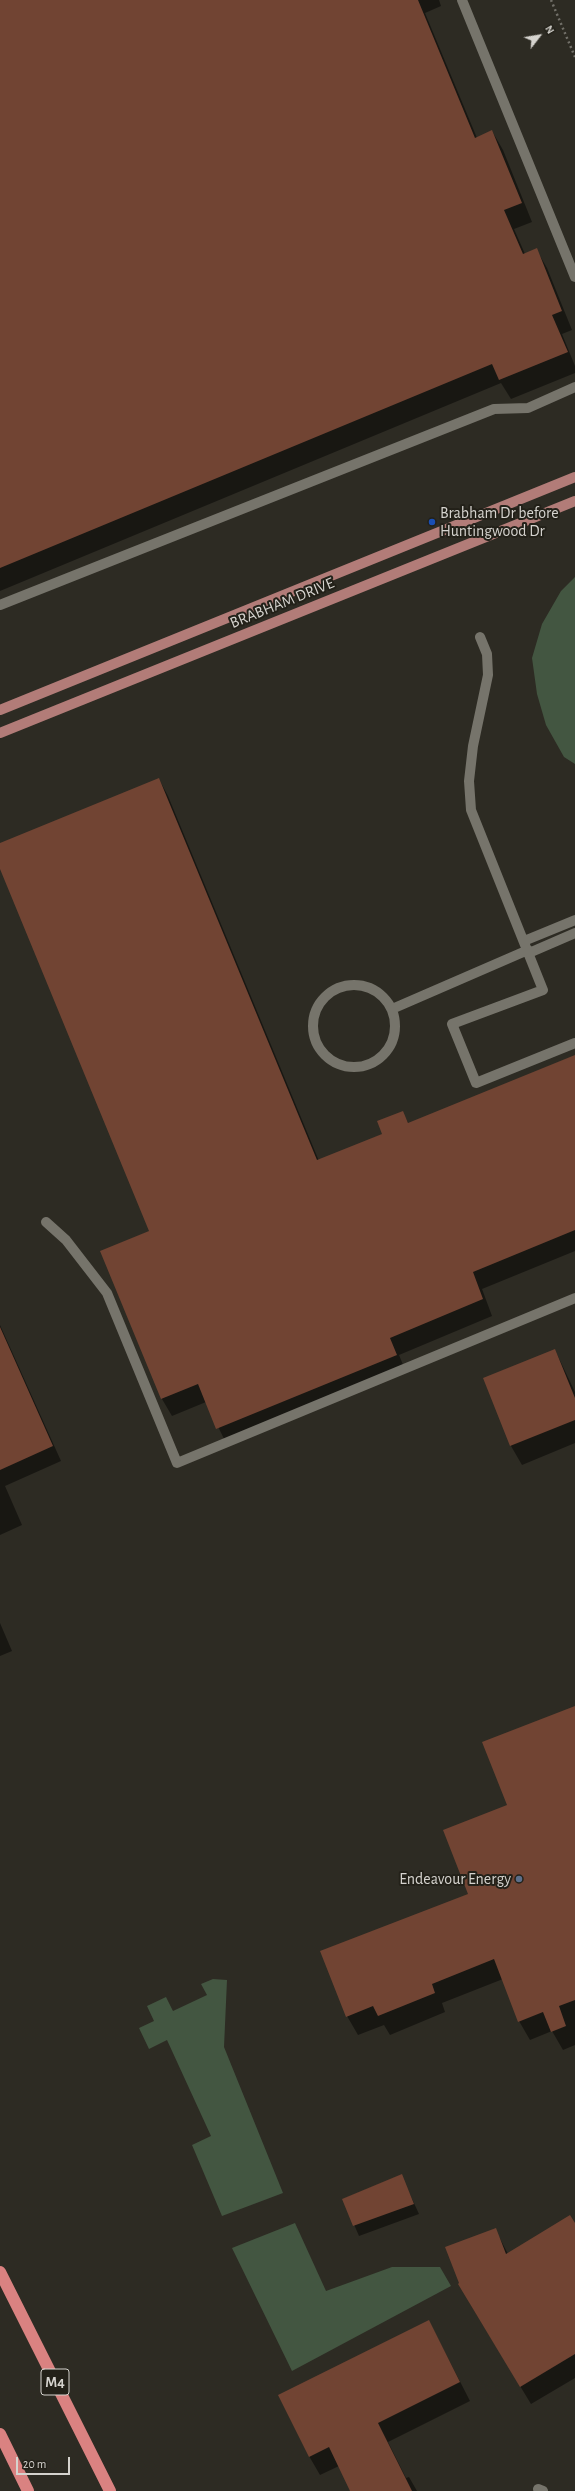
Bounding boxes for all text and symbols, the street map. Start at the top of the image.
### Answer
north arrow [519,16,559,56]
text: N [543,23,556,36]
place label: Brabham Dr before Huntingwood Dr [440,503,559,541]
marker: Brabham Dr before Huntingwood Dr [427,517,437,527]
street label: BRABHAM DRIVE [227,573,337,633]
place label: Endeavour Energy [399,1869,511,1889]
marker: Endeavour Energy [514,1874,524,1884]
road number: M4 [41,2369,69,2395]
scale bar [18,2449,72,2475]
text: 20 m [23,2458,46,2470]

